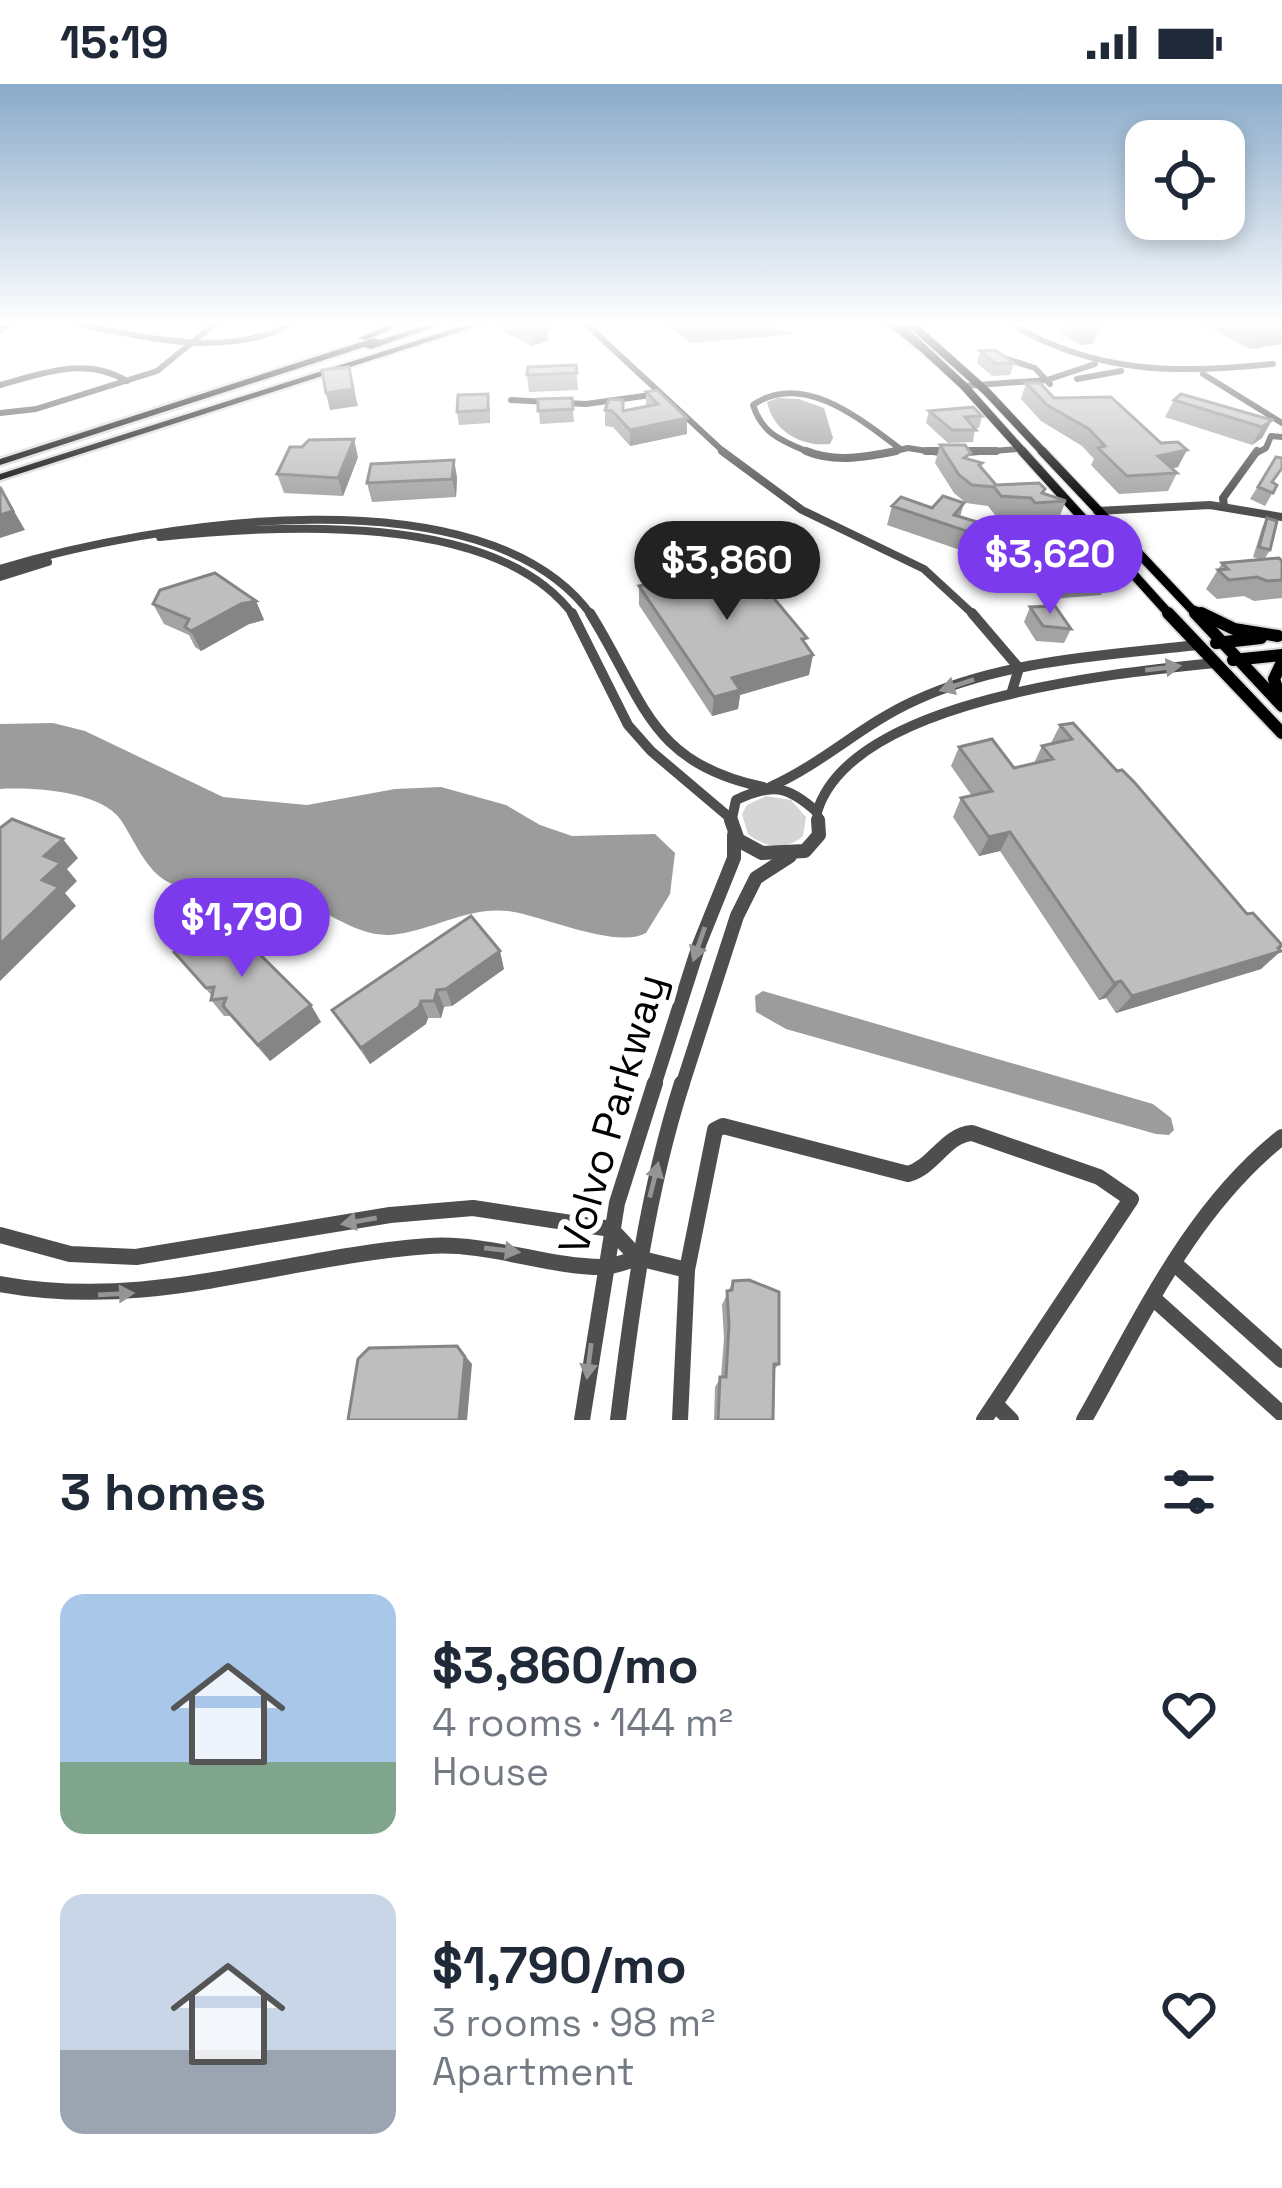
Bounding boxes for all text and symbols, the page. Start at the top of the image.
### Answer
text: 15:19 [60,14,169,71]
map controls [1125,120,1245,240]
button: locate [1125,120,1245,240]
pin: $3,620 [952,515,1148,617]
pin: $3,860 [629,521,825,623]
text: $3,620 [985,529,1115,578]
text: $3,860 [661,535,793,584]
one-way arrow [1145,659,1182,678]
one-way arrow [938,676,975,695]
pin: $1,790 [144,878,340,980]
text: $1,790 [181,892,303,941]
one-way arrow [689,927,707,963]
street label: Volvo Parkway [547,968,677,1260]
one-way arrow [645,1161,664,1198]
one-way arrow [340,1211,377,1230]
one-way arrow [484,1241,521,1260]
one-way arrow [98,1284,136,1303]
one-way arrow [579,1343,598,1380]
icon: filters [1156,1459,1222,1525]
text: 3 homes [60,1460,266,1525]
text: $3,860/mo [432,1633,699,1698]
icon: home [156,1642,300,1786]
icon: heart [1156,1681,1222,1747]
text: 4 rooms · 144 m² [432,1698,733,1747]
text: House [432,1747,549,1796]
text: $1,790/mo [432,1933,687,1998]
icon: home [156,1942,300,2086]
icon: heart [1156,1981,1222,2047]
text: 3 rooms · 98 m² [432,1998,715,2047]
text: Apartment [432,2047,635,2096]

